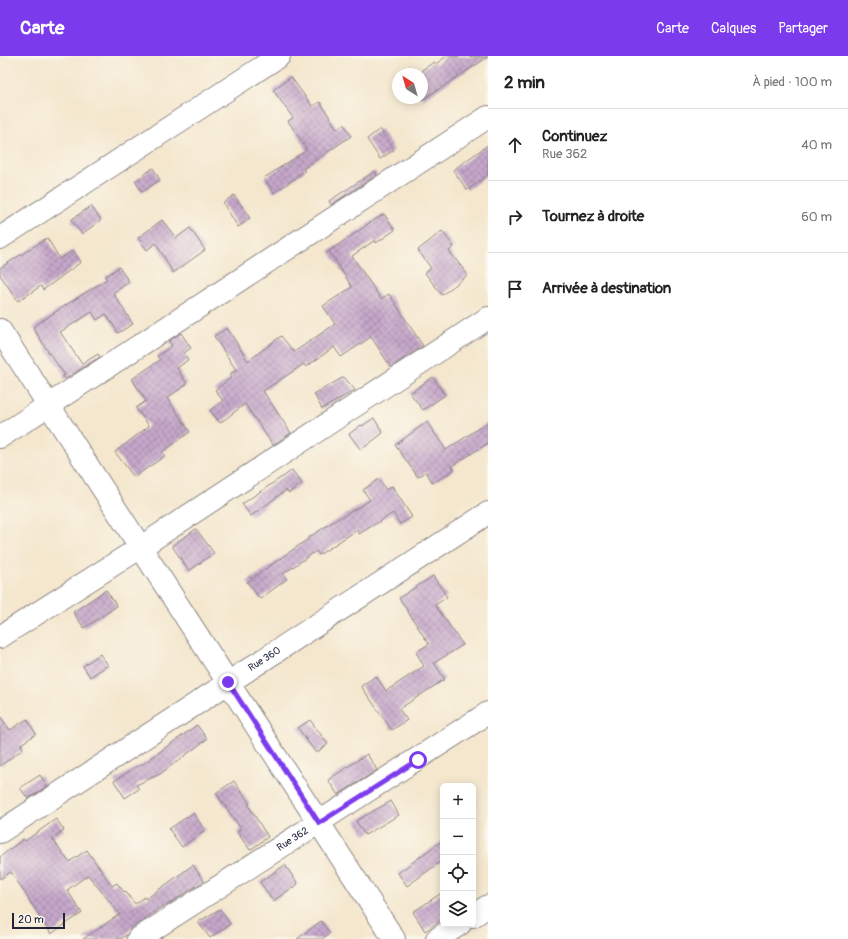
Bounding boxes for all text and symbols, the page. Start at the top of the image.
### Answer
text: Carte [20,16,64,40]
text: Carte [656,20,689,37]
text: Calques [711,20,756,37]
text: Partager [778,20,828,37]
north arrow [392,68,428,104]
text: 2 min [504,72,545,93]
text: À pied · 100 m [752,74,832,90]
text: Continuez [542,127,607,146]
icon: ahead [504,134,526,156]
text: 40 m [801,137,832,153]
text: Rue 362 [542,146,587,162]
icon: right [504,206,526,228]
text: Tournez à droite [542,207,644,226]
text: 60 m [801,209,832,225]
icon: arrive [504,278,526,300]
text: Arrivée à destination [542,279,671,298]
street label: Rue 360 [246,644,283,674]
route end [219,673,237,691]
route start [409,751,427,769]
map controls [440,783,476,927]
button: + [440,783,476,819]
button: − [440,819,476,855]
street label: Rue 362 [275,824,311,854]
button: locate [440,855,476,891]
button: layers [440,891,476,927]
scale bar [12,911,65,930]
text: 20 m [18,913,44,926]

